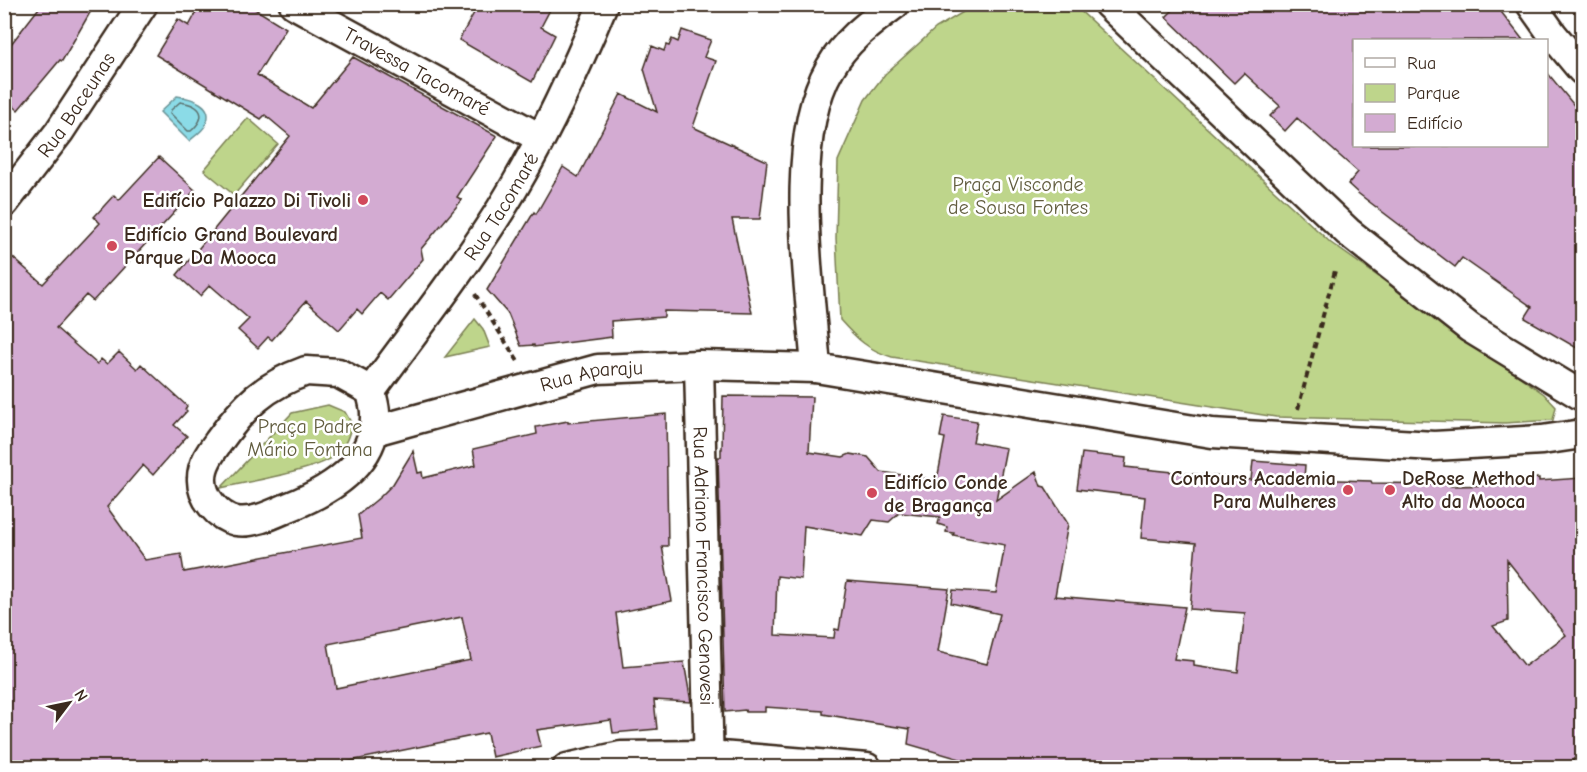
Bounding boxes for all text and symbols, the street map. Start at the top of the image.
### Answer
street label: Travessa Tacomaré [340,22,494,120]
legend [1353,39,1548,147]
street label: Rua Baceunas [32,48,120,162]
text: Rua [1407,53,1436,74]
text: Parque [1407,83,1460,104]
text: Edifício [1407,113,1463,134]
street label: Rua Tacomaré [459,149,543,265]
park label: Praça Visconde de Sousa Fontes [948,173,1088,219]
place label: Edifício Palazzo Di Tivoli [143,189,351,212]
marker: Edifício Palazzo Di Tivoli [356,193,370,207]
place label: Edifício Grand Boulevard Parque Da Mooca [124,223,338,269]
marker: Edifício Grand Boulevard Parque Da Mooca [105,239,119,253]
street label: Rua Aparaju [537,356,643,396]
park label: Praça Padre Mário Fontana [247,415,373,461]
street label: Rua Adriano Francisco Genovesi [689,426,719,706]
place label: Contours Academia Para Mulheres [1171,467,1336,513]
place label: DeRose Method Alto da Mooca [1402,467,1536,513]
place label: Edifício Conde de Bragança [884,471,1008,517]
marker: Contours Academia Para Mulheres [1341,483,1355,497]
marker: DeRose Method Alto da Mooca [1383,483,1397,497]
marker: Edifício Conde de Bragança [865,486,879,500]
north arrow [39,673,99,733]
text: N [70,686,91,705]

